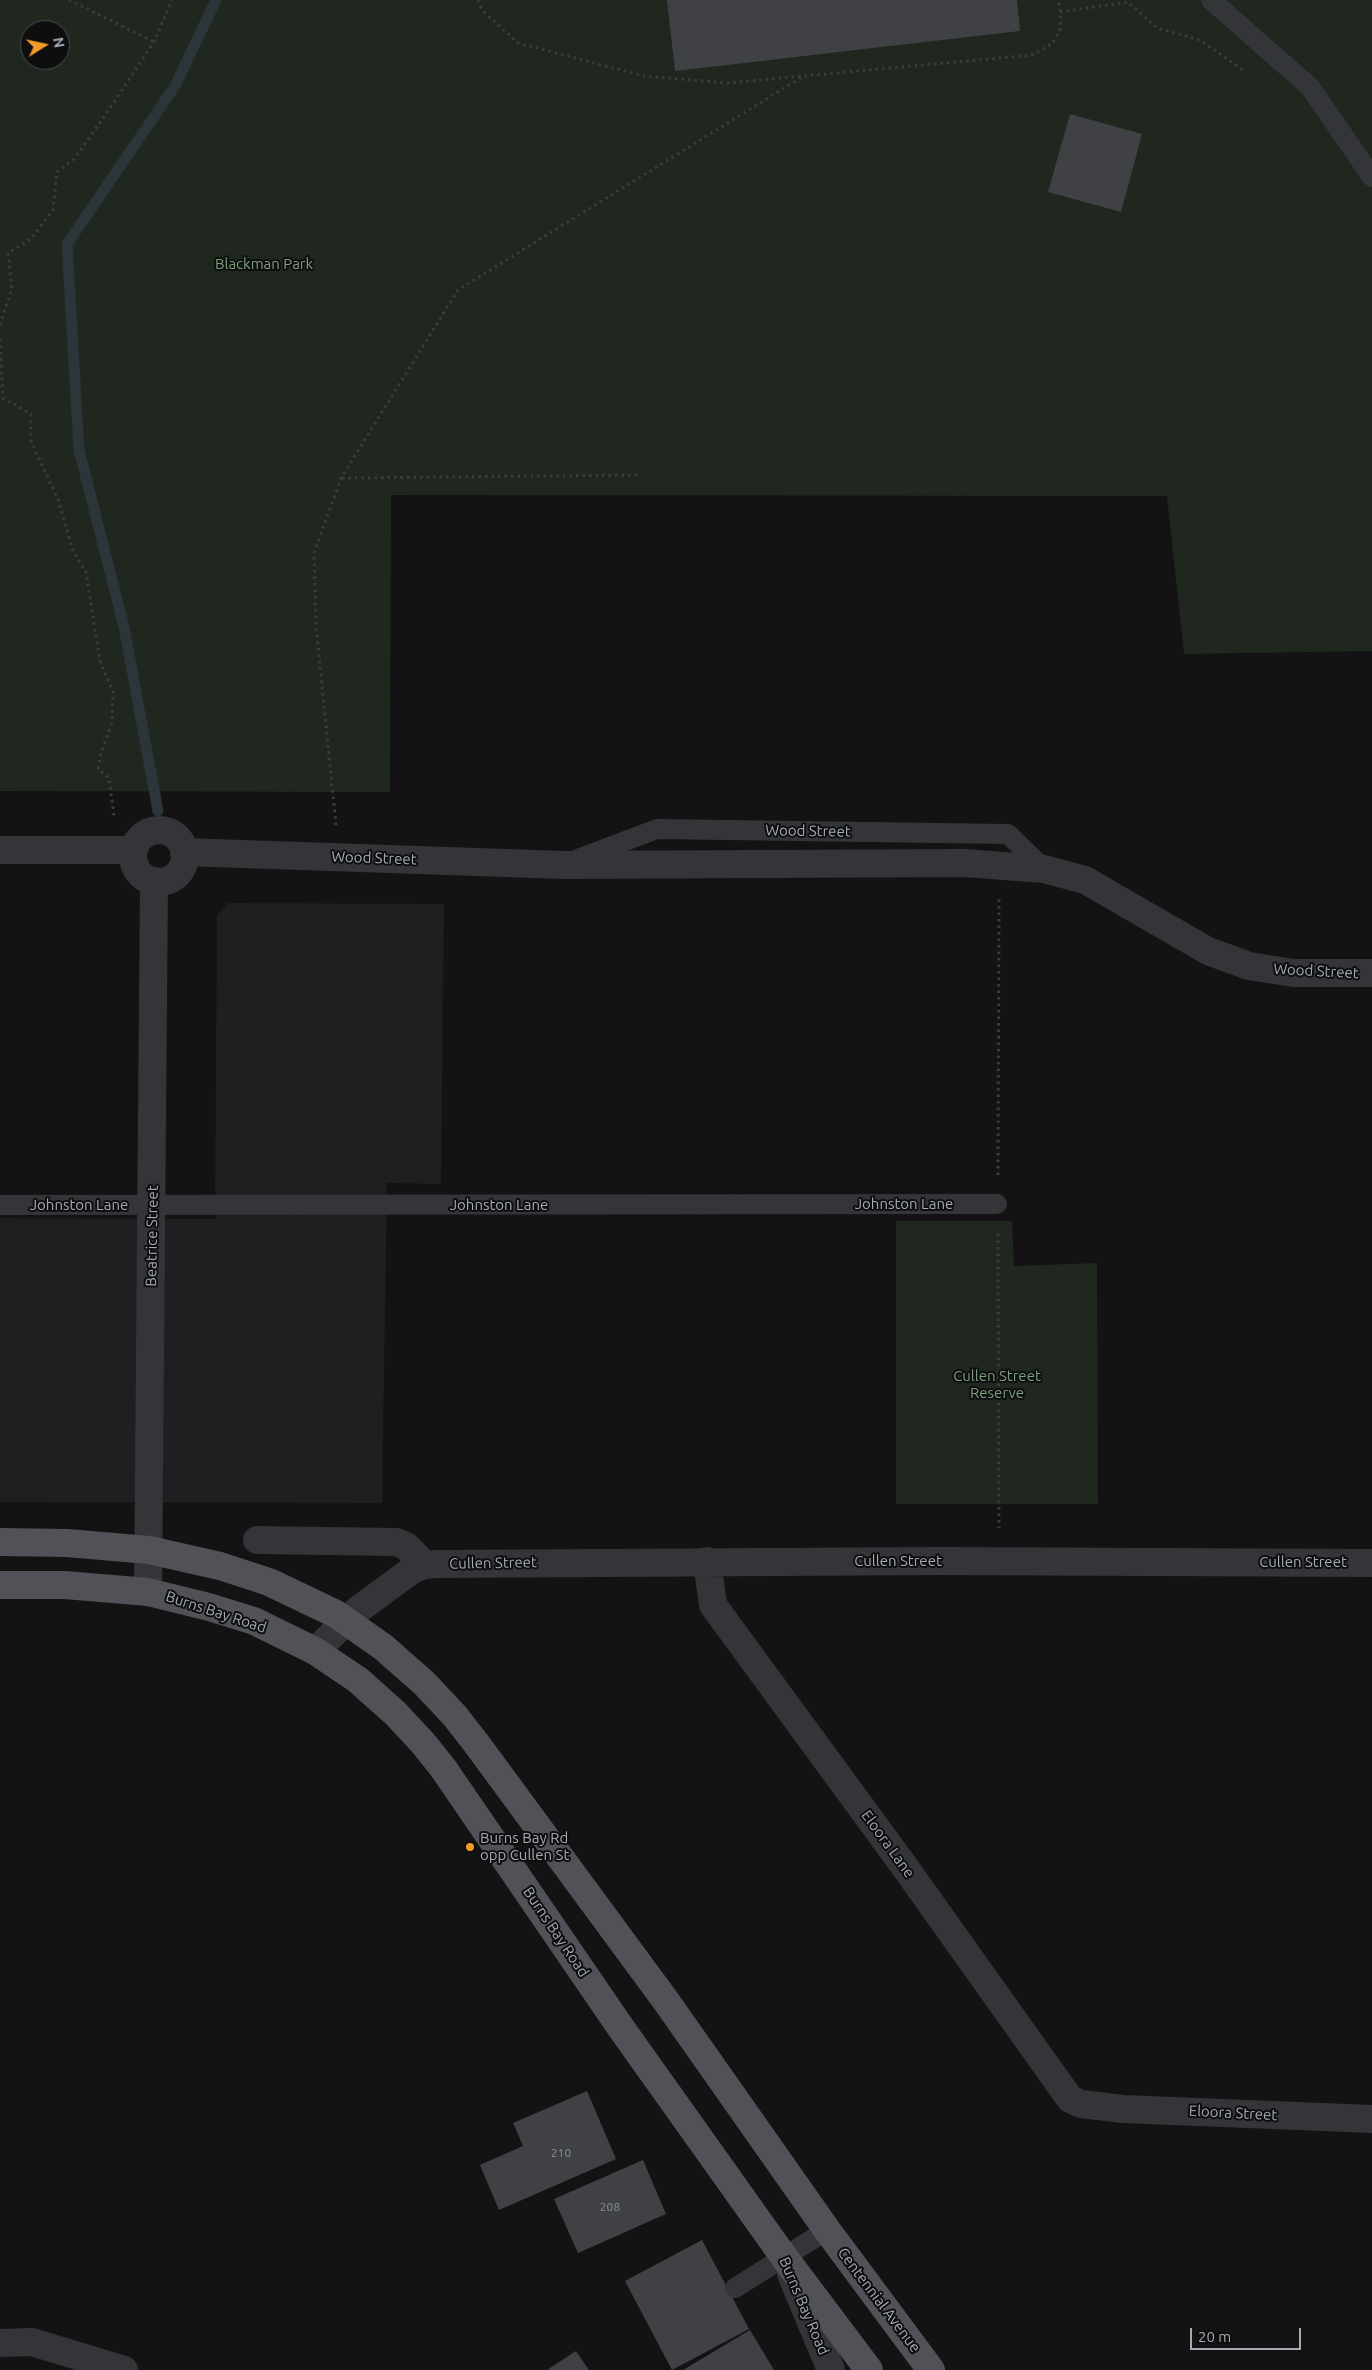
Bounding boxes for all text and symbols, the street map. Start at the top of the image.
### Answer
north arrow [20,20,70,70]
text: N [50,36,68,49]
park label: Blackman Park [215,255,313,273]
street label: Wood Street [765,821,851,841]
street label: Wood Street [331,848,417,868]
street label: Wood Street [1273,960,1359,982]
street label: Beatrice Street [142,1185,162,1287]
street label: Johnston Lane [855,1195,953,1213]
street label: Johnston Lane [30,1196,128,1214]
street label: Johnston Lane [450,1196,548,1214]
park label: Cullen Street Reserve [953,1367,1041,1402]
street label: Cullen Street [854,1552,942,1570]
street label: Cullen Street [449,1553,537,1573]
street label: Cullen Street [1259,1553,1347,1571]
street label: Burns Bay Road [163,1587,269,1637]
street label: Eloora Lane [858,1807,918,1881]
place label: Burns Bay Rd opp Cullen St [480,1829,569,1864]
marker: Burns Bay Rd opp Cullen St [464,1841,476,1853]
street label: Burns Bay Road [519,1884,593,1980]
street label: Eloora Street [1188,2102,1278,2124]
house number: 210 [551,2146,571,2160]
house number: 208 [600,2200,620,2214]
street label: Centennial Avenue [834,2244,924,2356]
street label: Burns Bay Road [775,2254,833,2358]
scale bar [1192,2318,1303,2350]
text: 20 m [1198,2328,1231,2345]

